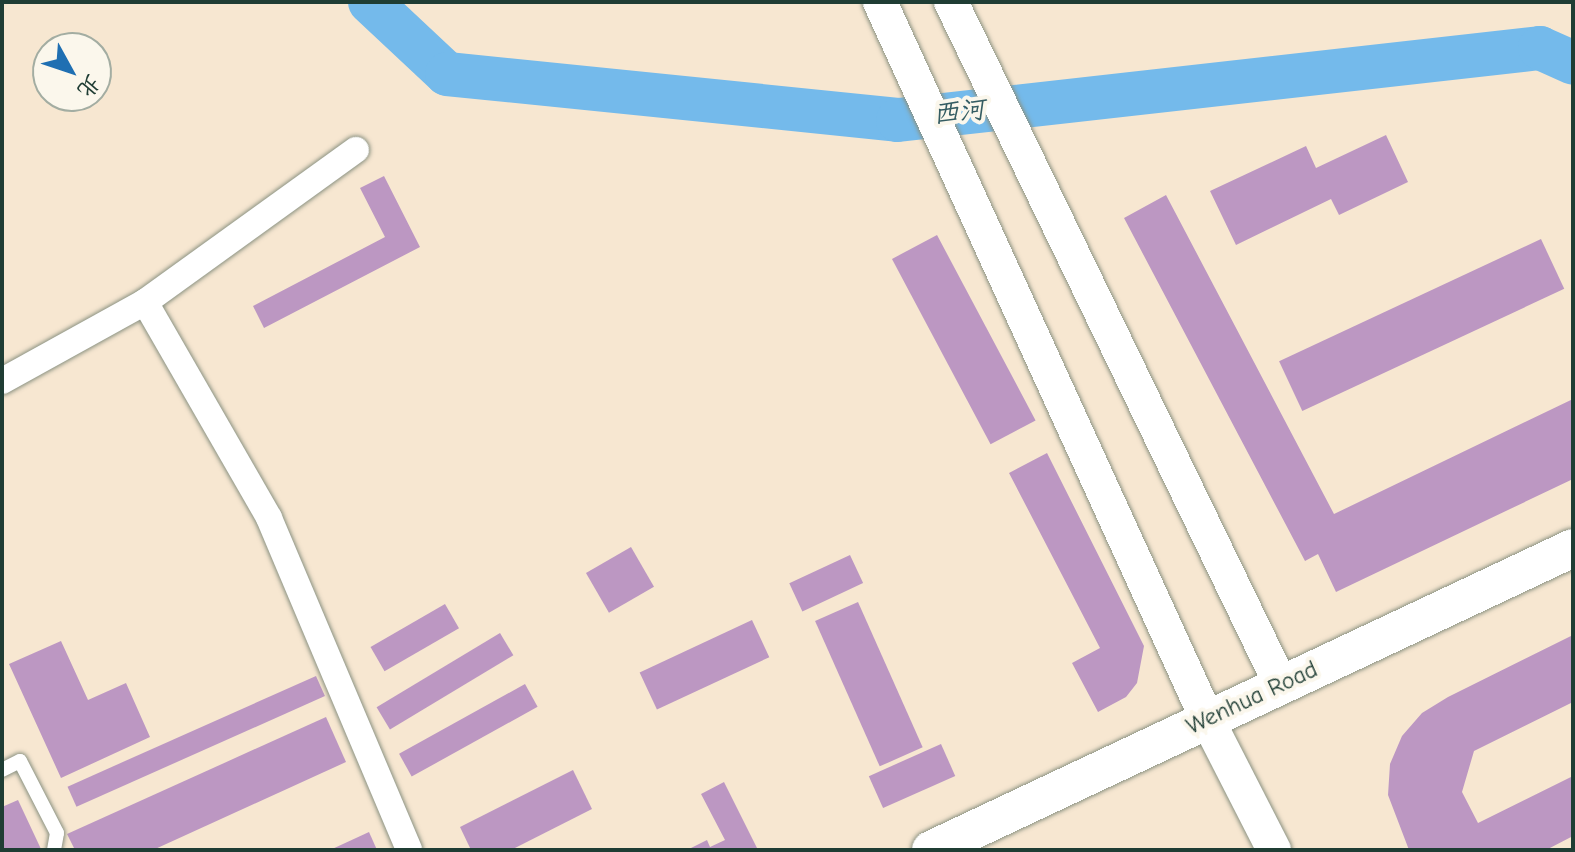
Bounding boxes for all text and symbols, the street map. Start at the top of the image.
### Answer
north arrow [32,32,112,112]
text: 北 [72,69,106,103]
water label: 西河 [932,95,986,131]
street label: Wenhua Road [1182,655,1322,741]

